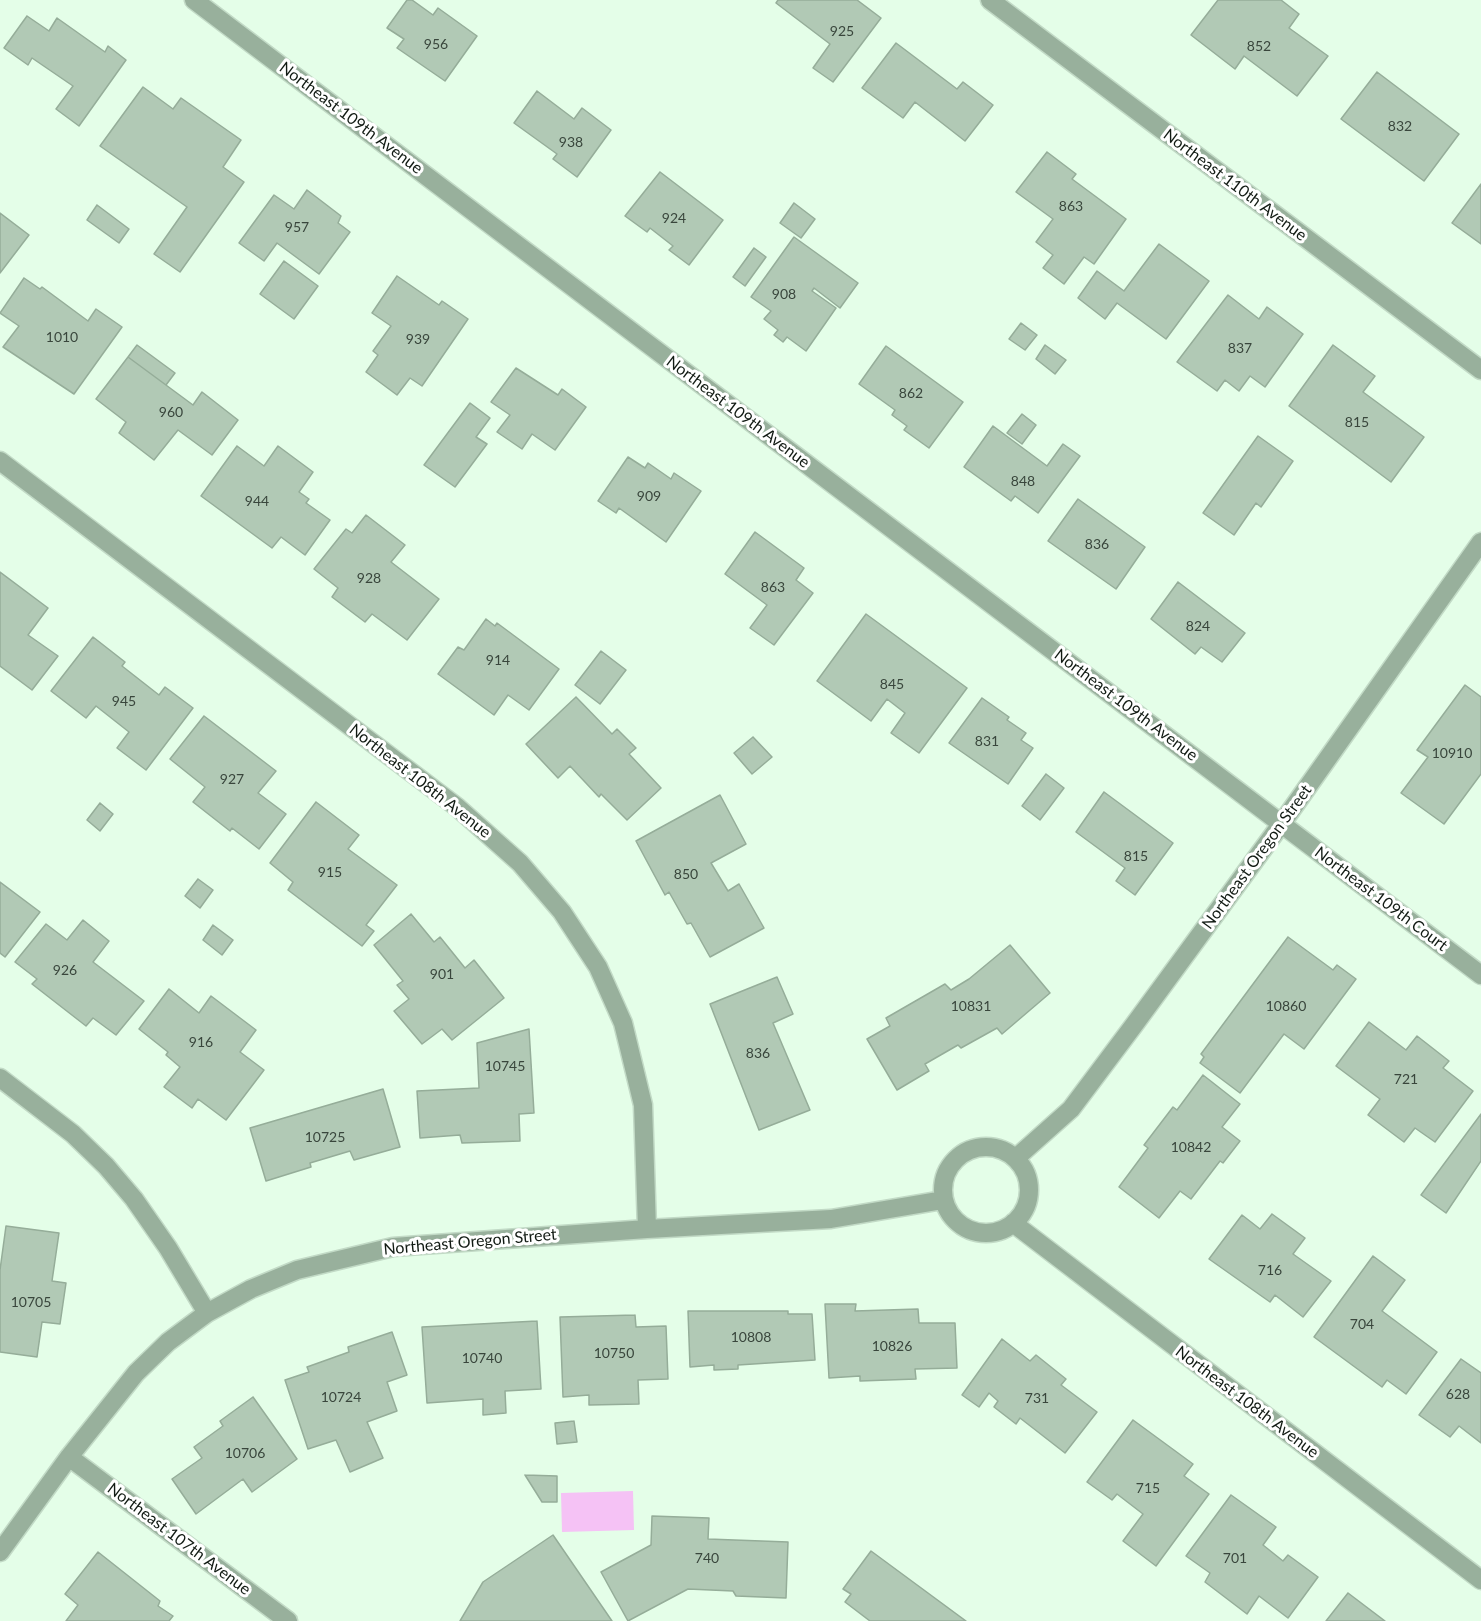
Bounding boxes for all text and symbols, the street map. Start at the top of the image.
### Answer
house number: 925 [830,23,854,39]
house number: 956 [424,36,448,52]
house number: 852 [1247,38,1271,54]
street label: Northeast 109th Avenue [276,58,426,178]
house number: 832 [1388,118,1412,134]
street label: Northeast 110th Avenue [1160,125,1310,245]
house number: 938 [559,134,583,150]
house number: 863 [1059,198,1083,214]
house number: 924 [662,210,686,226]
house number: 957 [285,219,309,235]
house number: 908 [772,286,796,302]
house number: 1010 [46,329,78,345]
house number: 939 [406,331,430,347]
house number: 837 [1228,340,1252,356]
street label: Northeast 109th Avenue [663,352,813,472]
house number: 862 [899,385,923,401]
house number: 960 [159,404,183,420]
house number: 815 [1345,414,1369,430]
house number: 848 [1011,473,1035,489]
house number: 909 [637,488,661,504]
house number: 944 [245,493,269,509]
house number: 836 [1085,536,1109,552]
house number: 928 [357,570,381,586]
house number: 863 [761,579,785,595]
house number: 824 [1186,618,1210,634]
street label: Northeast 109th Avenue [1051,645,1201,765]
house number: 914 [486,652,510,668]
house number: 845 [880,676,904,692]
house number: 945 [112,693,136,709]
street label: Northeast 108th Avenue [345,720,495,842]
house number: 831 [975,733,999,749]
house number: 10910 [1432,745,1472,761]
house number: 927 [220,771,244,787]
street label: Northeast Oregon Street [1198,781,1316,933]
street label: Northeast 109th Court [1311,843,1451,955]
house number: 815 [1124,848,1148,864]
house number: 915 [318,864,342,880]
house number: 850 [674,866,698,882]
house number: 926 [53,962,77,978]
house number: 901 [430,966,454,982]
house number: 10831 [951,998,991,1014]
house number: 10860 [1266,998,1306,1014]
house number: 916 [189,1034,213,1050]
house number: 836 [746,1045,770,1061]
house number: 10745 [485,1058,525,1074]
house number: 721 [1394,1071,1418,1087]
house number: 10725 [305,1129,345,1145]
house number: 10842 [1171,1139,1211,1155]
street label: Northeast Oregon Street [383,1225,557,1259]
house number: 716 [1258,1262,1282,1278]
house number: 10705 [11,1294,51,1310]
house number: 704 [1350,1316,1374,1332]
house number: 10808 [731,1329,771,1345]
house number: 10826 [872,1338,912,1354]
street label: Northeast 108th Avenue [1172,1342,1322,1462]
house number: 10750 [594,1345,634,1361]
house number: 10740 [462,1350,502,1366]
house number: 628 [1446,1386,1470,1402]
house number: 10724 [321,1389,361,1405]
house number: 731 [1025,1390,1049,1406]
house number: 10706 [225,1445,265,1461]
street label: Northeast 107th Avenue [104,1479,254,1599]
house number: 715 [1136,1480,1160,1496]
house number: 740 [695,1550,719,1566]
house number: 701 [1223,1550,1247,1566]

